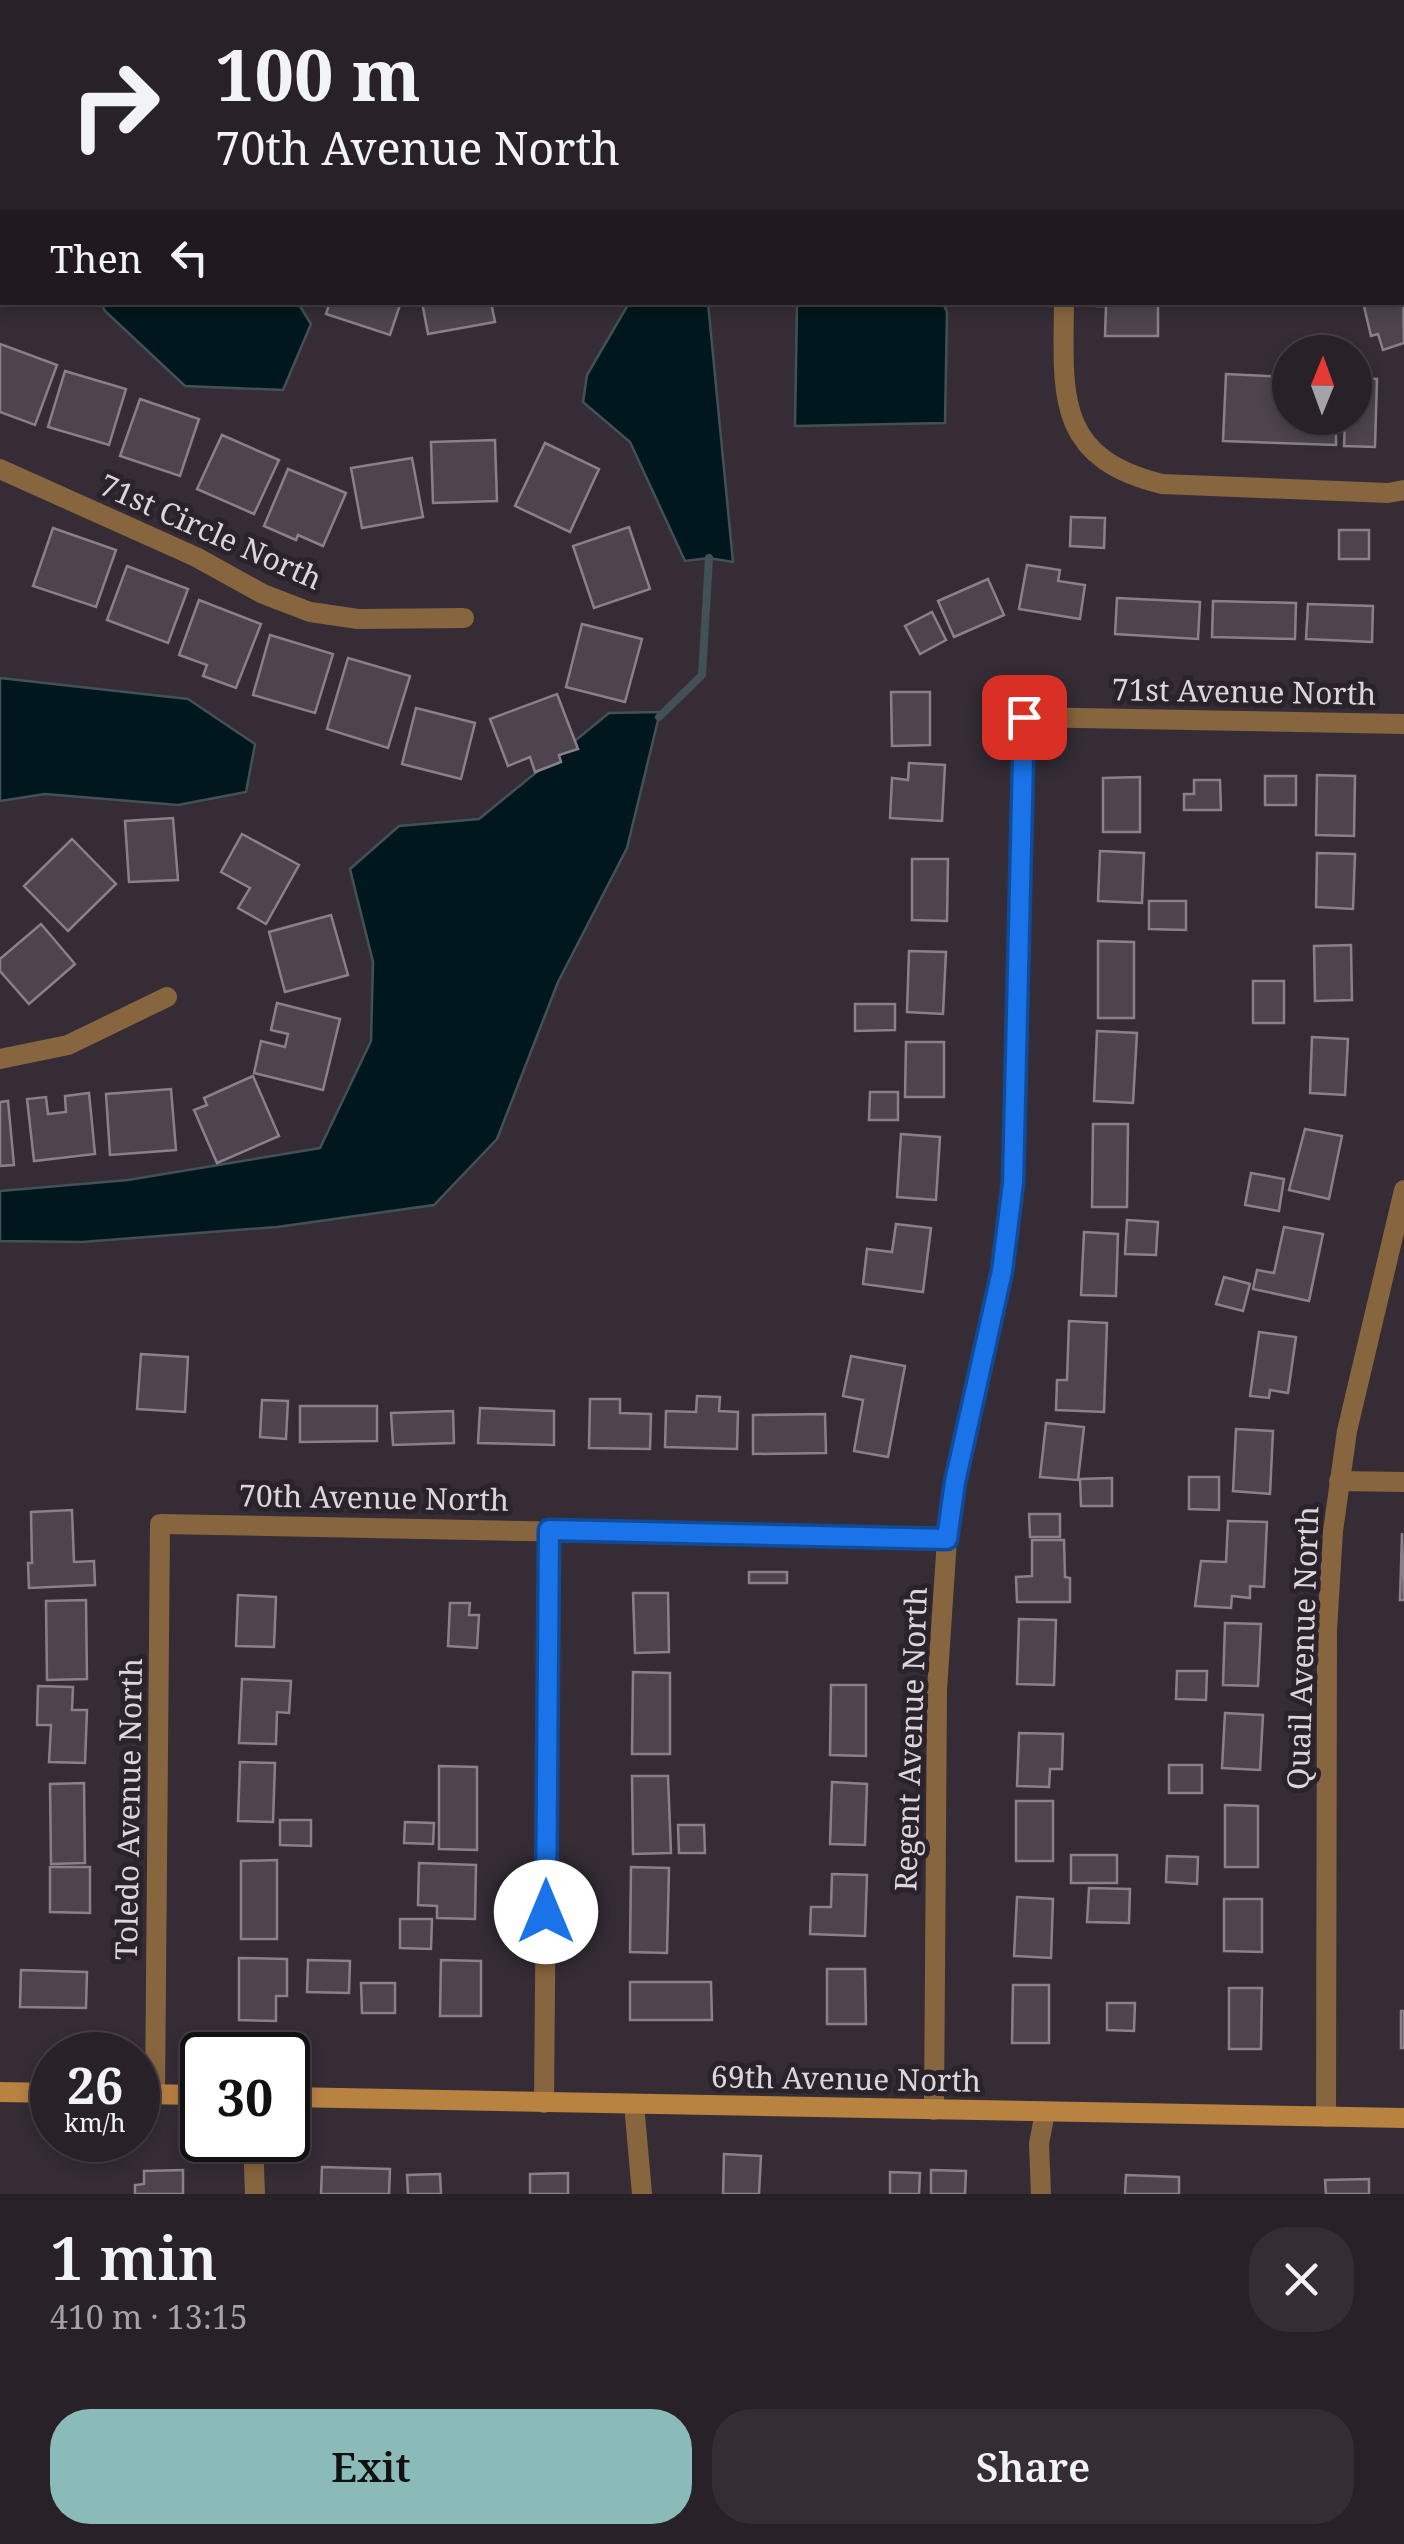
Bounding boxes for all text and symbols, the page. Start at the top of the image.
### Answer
text: 100 m [215,26,421,122]
icon: right [50,40,180,170]
text: 70th Avenue North [215,117,620,178]
icon: left [162,230,217,285]
text: Then [50,232,142,284]
north arrow [1272,335,1372,435]
map controls [1272,335,1372,435]
street label: 71st Circle North [93,464,329,598]
street label: 71st Avenue North [1111,668,1377,714]
pin [982,675,1067,760]
icon: arrive [997,690,1052,745]
street label: 70th Avenue North [239,1474,509,1520]
street label: Quail Avenue North [1277,1505,1327,1791]
street label: Regent Avenue North [884,1586,936,1892]
street label: Toledo Avenue North [105,1658,151,1960]
position arrow [494,1860,598,1964]
speed limit sign: 30 [180,2032,310,2162]
text: 26 [67,2051,123,2119]
street label: 69th Avenue North [711,2055,981,2101]
text: km/h [64,2105,126,2139]
text: 1 min [50,2216,218,2298]
button: close [1249,2227,1354,2332]
text: 410 m · 13:15 [50,2295,248,2338]
button: Exit [50,2409,692,2524]
button: Share [712,2409,1354,2524]

